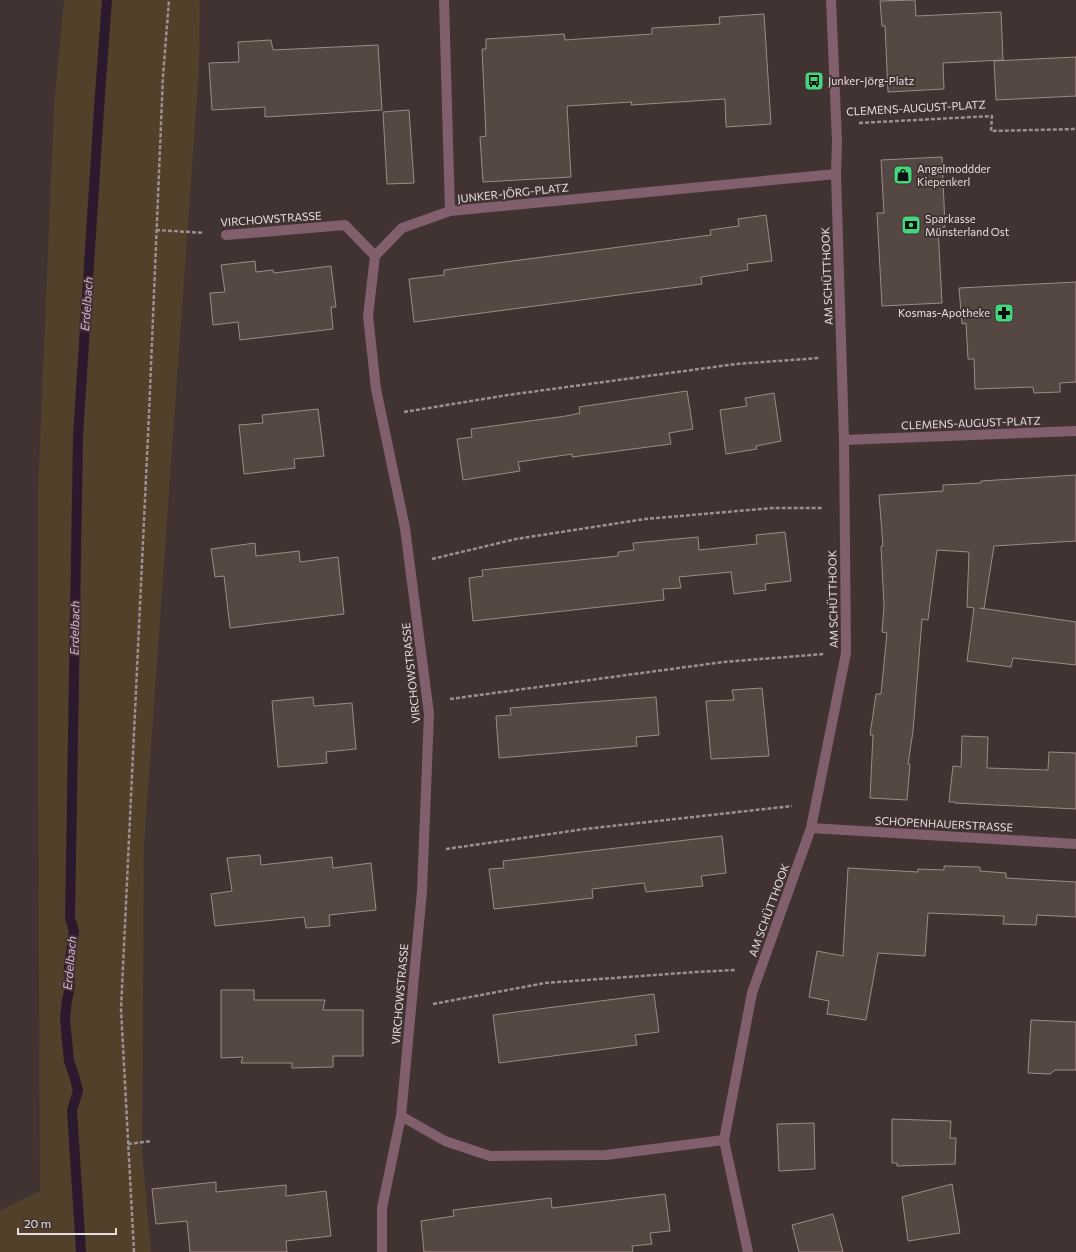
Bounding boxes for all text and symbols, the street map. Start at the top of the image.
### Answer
bus stop icon: Junker-Jörg-Platz [803,70,825,92]
place label: Junker-Jörg-Platz [828,74,915,88]
street label: CLEMENS-AUGUST-PLATZ [846,97,986,118]
place label: Angelmoddder Kiepenkerl [917,162,991,188]
shop icon: Angelmoddder Kiepenkerl [892,164,914,186]
street label: JUNKER-JÖRG-PLATZ [457,179,569,206]
street label: VIRCHOWSTRASSE [220,208,322,229]
place label: Sparkasse Münsterland Ost [925,212,1010,238]
bank icon: Sparkasse Münsterland Ost [900,214,922,236]
street label: AM SCHÜTTHOOK [817,226,835,325]
water label: Erdelbach [77,276,95,331]
pharmacy icon: Kosmas-Apotheke [993,302,1015,324]
place label: Kosmas-Apotheke [898,306,990,319]
street label: CLEMENS-AUGUST-PLATZ [901,414,1041,431]
street label: AM SCHÜTTHOOK [824,549,840,648]
water label: Erdelbach [67,601,81,655]
street label: VIRCHOWSTRASSE [399,622,422,724]
street label: SCHOPENHAUERSTRASSE [875,813,1013,834]
street label: AM SCHÜTTHOOK [745,861,792,958]
water label: Erdelbach [60,935,78,991]
street label: VIRCHOWSTRASSE [389,943,410,1045]
scale bar [18,1210,116,1236]
text: 20 m [24,1216,51,1230]

